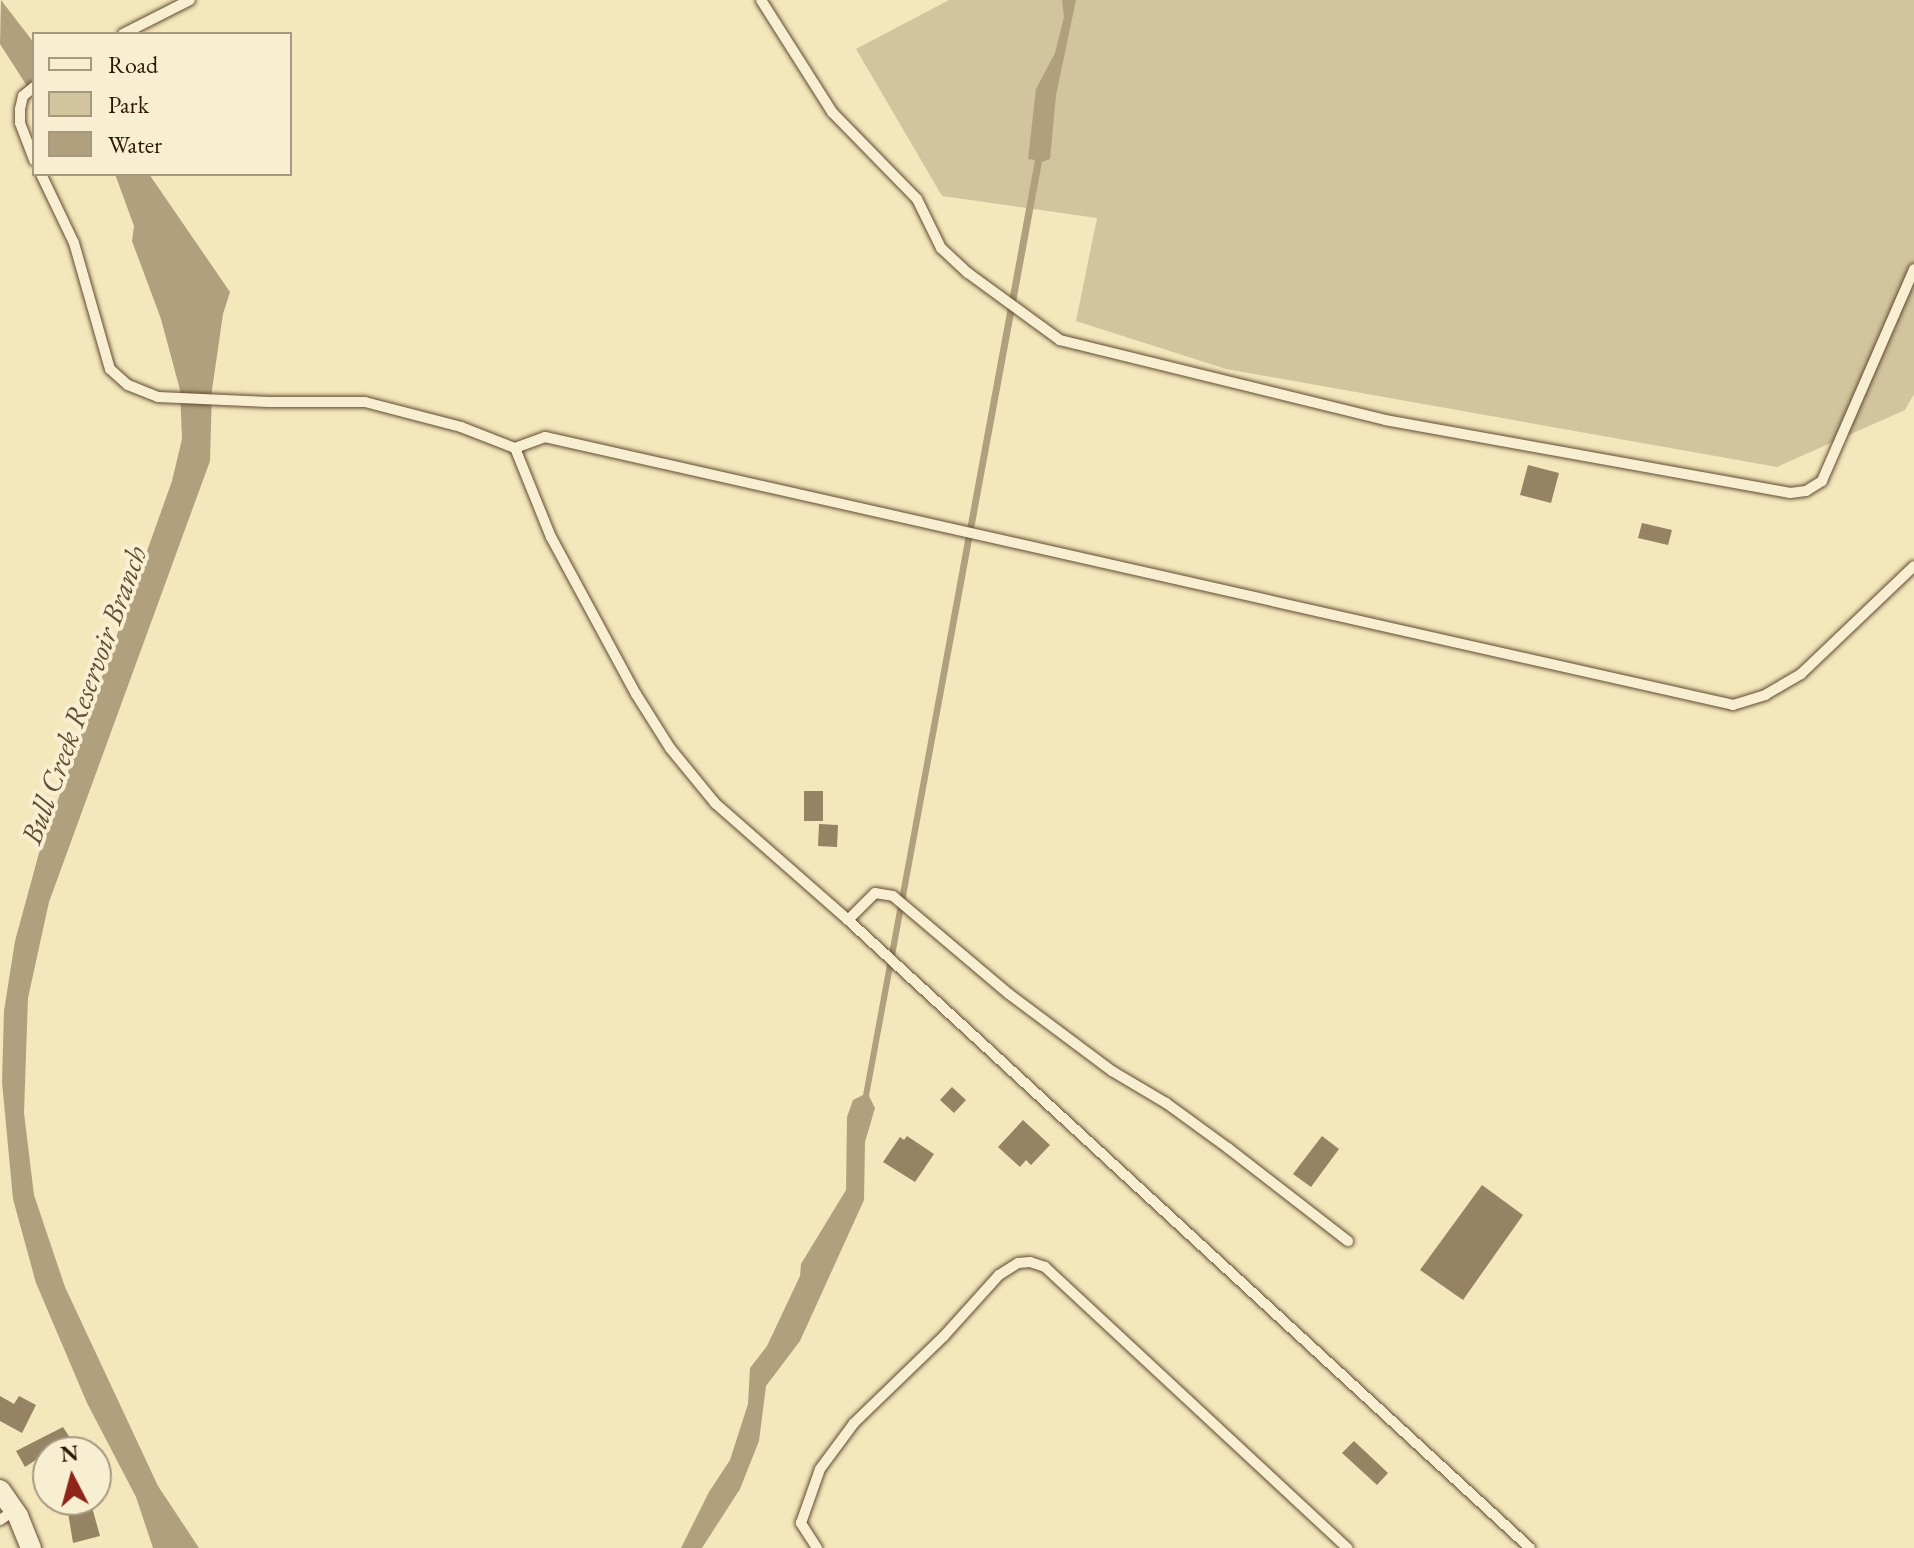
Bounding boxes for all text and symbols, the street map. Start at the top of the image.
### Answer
legend [32,32,292,176]
text: Road [108,49,158,80]
text: Park [108,89,149,120]
text: Water [108,129,162,160]
water label: Bull Creek Reservoir Branch [13,541,155,849]
north arrow [32,1436,112,1516]
text: N [59,1438,80,1469]

